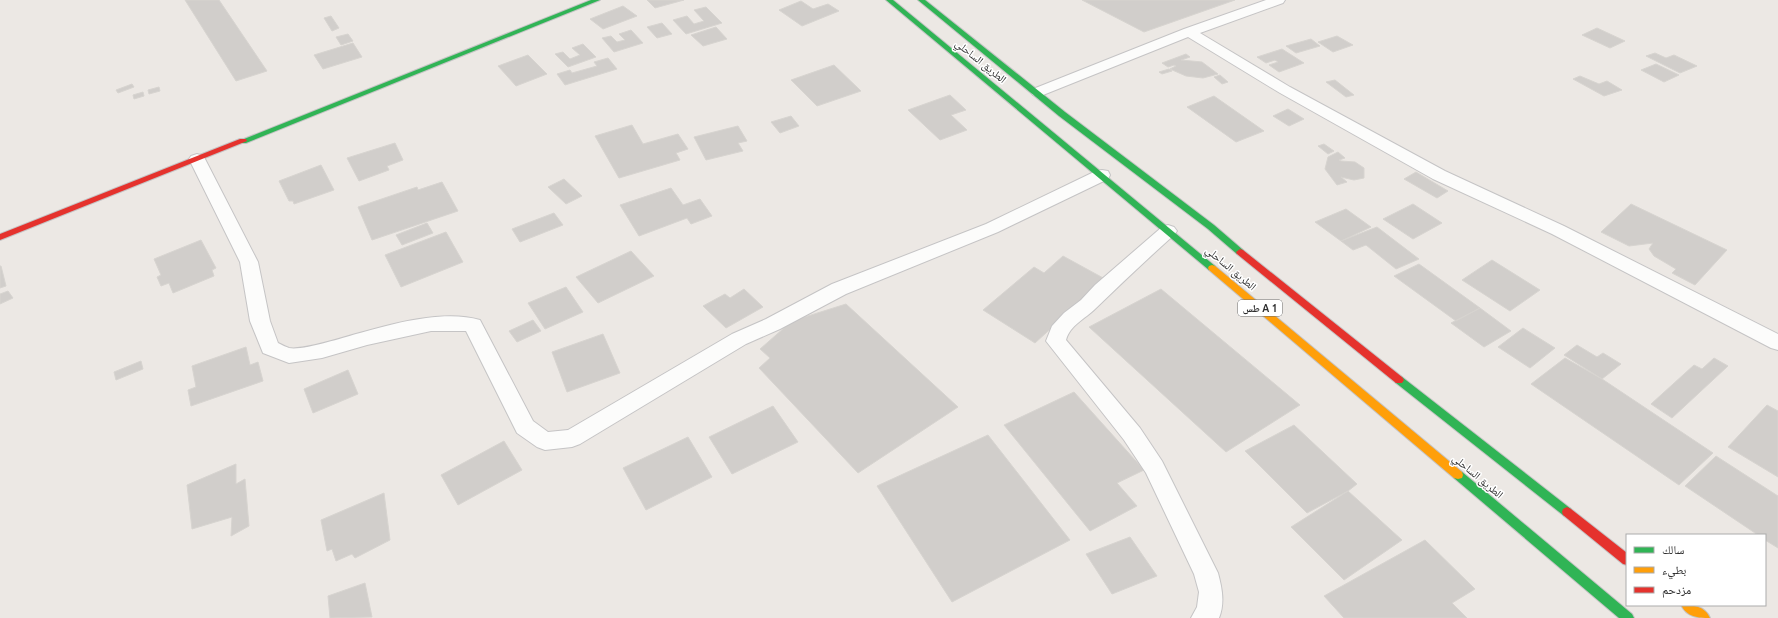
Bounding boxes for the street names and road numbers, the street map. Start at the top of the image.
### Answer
street label: الطريق الساحلي [951,37,1009,87]
street label: الطريق الساحلي [1202,243,1259,295]
road number: طس A 1 [1238,300,1282,316]
street label: الطريق الساحلي [1449,451,1506,503]

